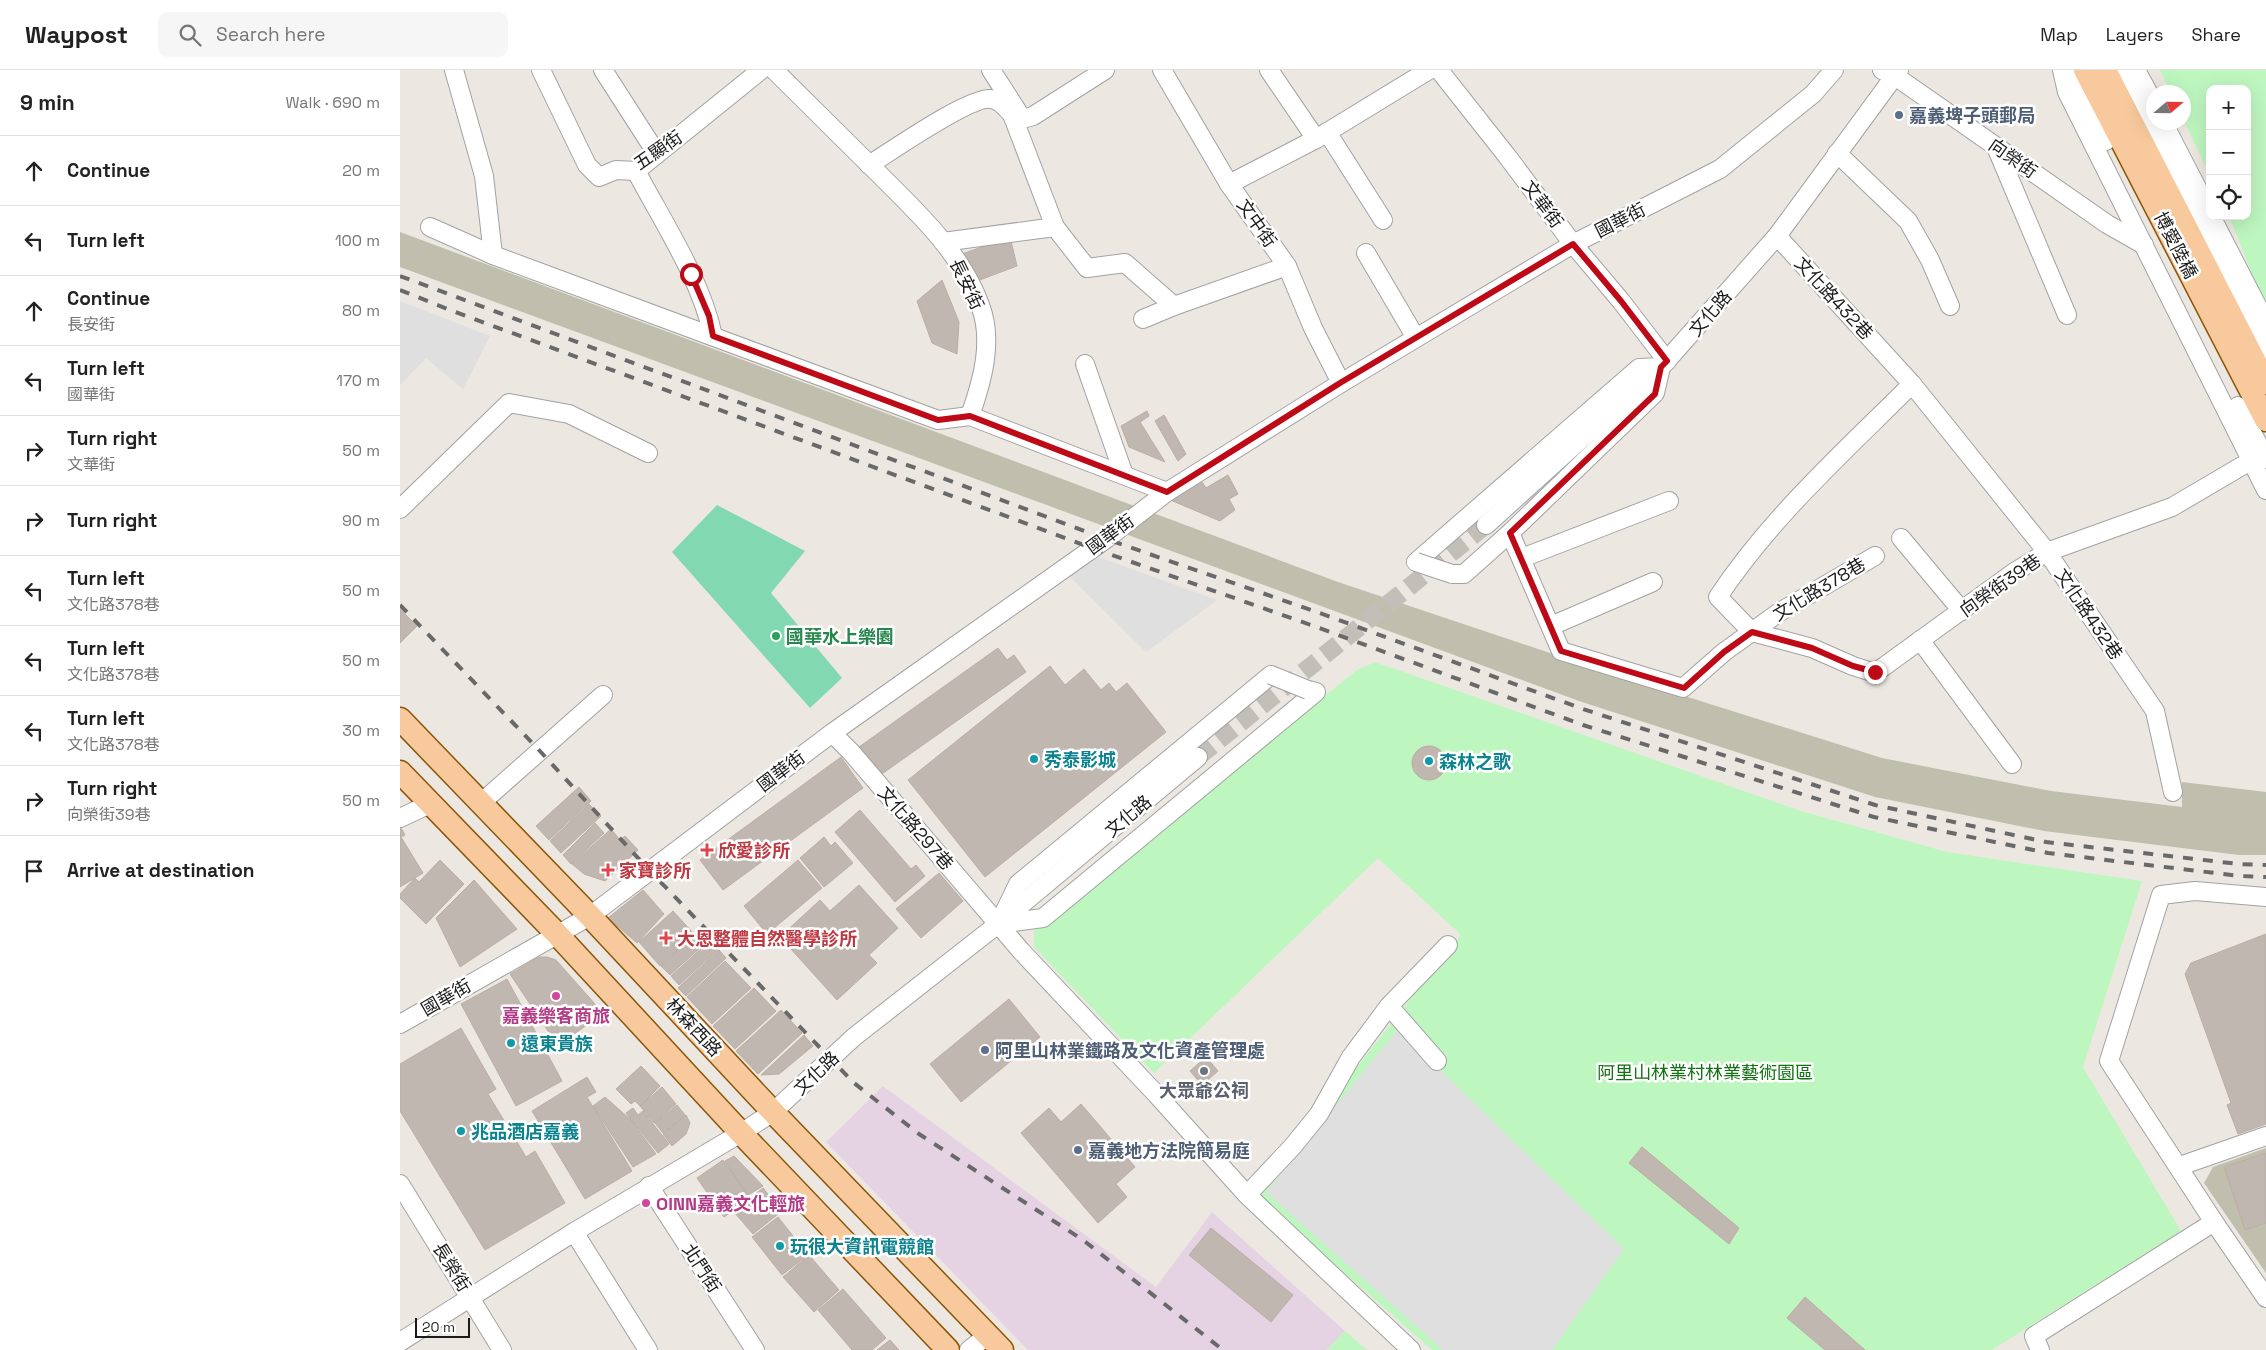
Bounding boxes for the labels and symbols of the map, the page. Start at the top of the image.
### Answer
north arrow [2146,85,2191,130]
place label: 嘉義埤子頭郵局 [1909,104,2035,127]
marker: 嘉義埤子頭郵局 [1893,109,1905,121]
street label: 五顯街 [629,125,687,175]
street label: 向榮街 [1984,133,2042,183]
street label: 文華街 [1518,176,1568,232]
street label: 文中街 [1232,194,1282,252]
street label: 國華街 [1591,197,1649,243]
street label: 博愛陸橋 [2149,208,2203,282]
street label: 文化路432巷 [1790,252,1878,344]
street label: 長安街 [945,255,989,313]
route start [680,263,703,286]
street label: 文化路 [1684,285,1736,341]
street label: 國華街 [1081,509,1139,559]
street label: 向榮街39巷 [1955,549,2045,621]
street label: 文化路378巷 [1768,552,1870,626]
street label: 文化路432巷 [2050,564,2128,664]
place label: 國華水上樂園 [786,625,894,648]
marker: 國華水上樂園 [770,630,782,642]
route end [1864,661,1887,684]
street label: 國華街 [753,746,809,796]
place label: 秀泰影城 [1044,748,1116,771]
place label: 森林之歌 [1439,750,1511,773]
marker: 秀泰影城 [1028,753,1040,765]
marker: 森林之歌 [1423,755,1435,767]
street label: 文化路297巷 [873,781,959,875]
street label: 文化路 [1100,790,1156,842]
place label: 欣愛診所 [718,839,790,862]
marker: 欣愛診所 [700,843,714,857]
place label: 家寶診所 [619,859,691,882]
marker: 家寶診所 [601,863,615,877]
place label: 大恩整體自然醫學診所 [677,927,857,950]
marker: 大恩整體自然醫學診所 [659,931,673,945]
street label: 國華街 [417,974,475,1020]
marker: 嘉義樂客商旅 [550,990,562,1002]
street label: 林森西路 [661,993,727,1061]
place label: 嘉義樂客商旅 [502,1004,610,1027]
place label: 遠東貴族 [521,1032,593,1055]
marker: 遠東貴族 [505,1037,517,1049]
place label: 阿里山林業鐵路及文化資產管理處 [995,1039,1265,1062]
marker: 阿里山林業鐵路及文化資產管理處 [979,1044,991,1056]
street label: 文化路 [788,1046,844,1100]
park label: 阿里山林業村林業藝術園區 [1597,1061,1813,1084]
marker: 大眾爺公祠 [1198,1065,1210,1077]
place label: 大眾爺公祠 [1159,1079,1249,1102]
place label: 兆品酒店嘉義 [471,1120,579,1143]
marker: 兆品酒店嘉義 [455,1125,467,1137]
place label: 嘉義地方法院簡易庭 [1088,1139,1250,1162]
marker: 嘉義地方法院簡易庭 [1072,1144,1084,1156]
place label: OINN嘉義文化輕旅 [656,1192,805,1215]
marker: OINN嘉義文化輕旅 [640,1197,652,1209]
place label: 玩很大資訊電競館 [790,1235,934,1258]
street label: 長榮街 [428,1238,476,1296]
street label: 北門街 [678,1239,726,1297]
marker: 玩很大資訊電競館 [774,1240,786,1252]
scale bar [415,1315,470,1338]

